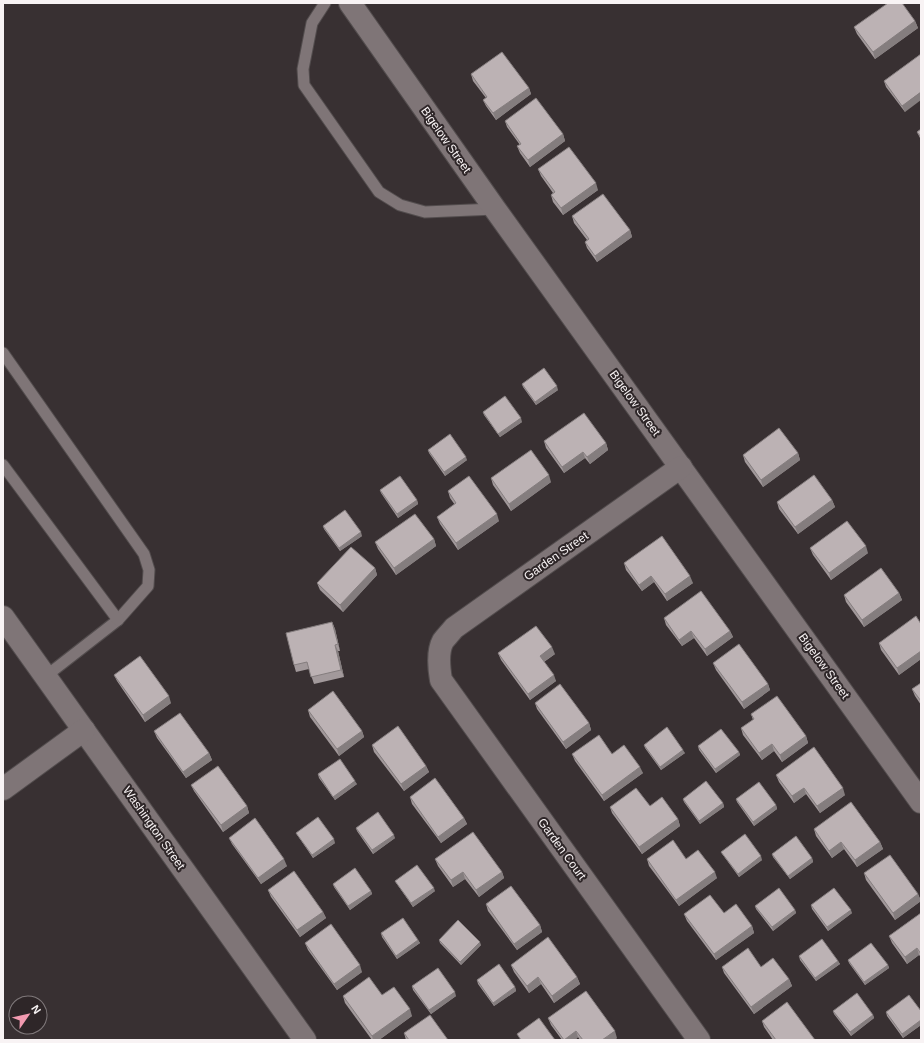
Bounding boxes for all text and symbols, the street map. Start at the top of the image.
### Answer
street label: Bigelow Street [418,104,474,176]
street label: Bigelow Street [607,368,664,439]
street label: Garden Street [521,528,591,583]
street label: Bigelow Street [796,631,853,702]
street label: Washington Street [120,784,188,873]
street label: Garden Court [535,815,589,883]
north arrow [8,995,48,1035]
text: N [29,1003,44,1016]

